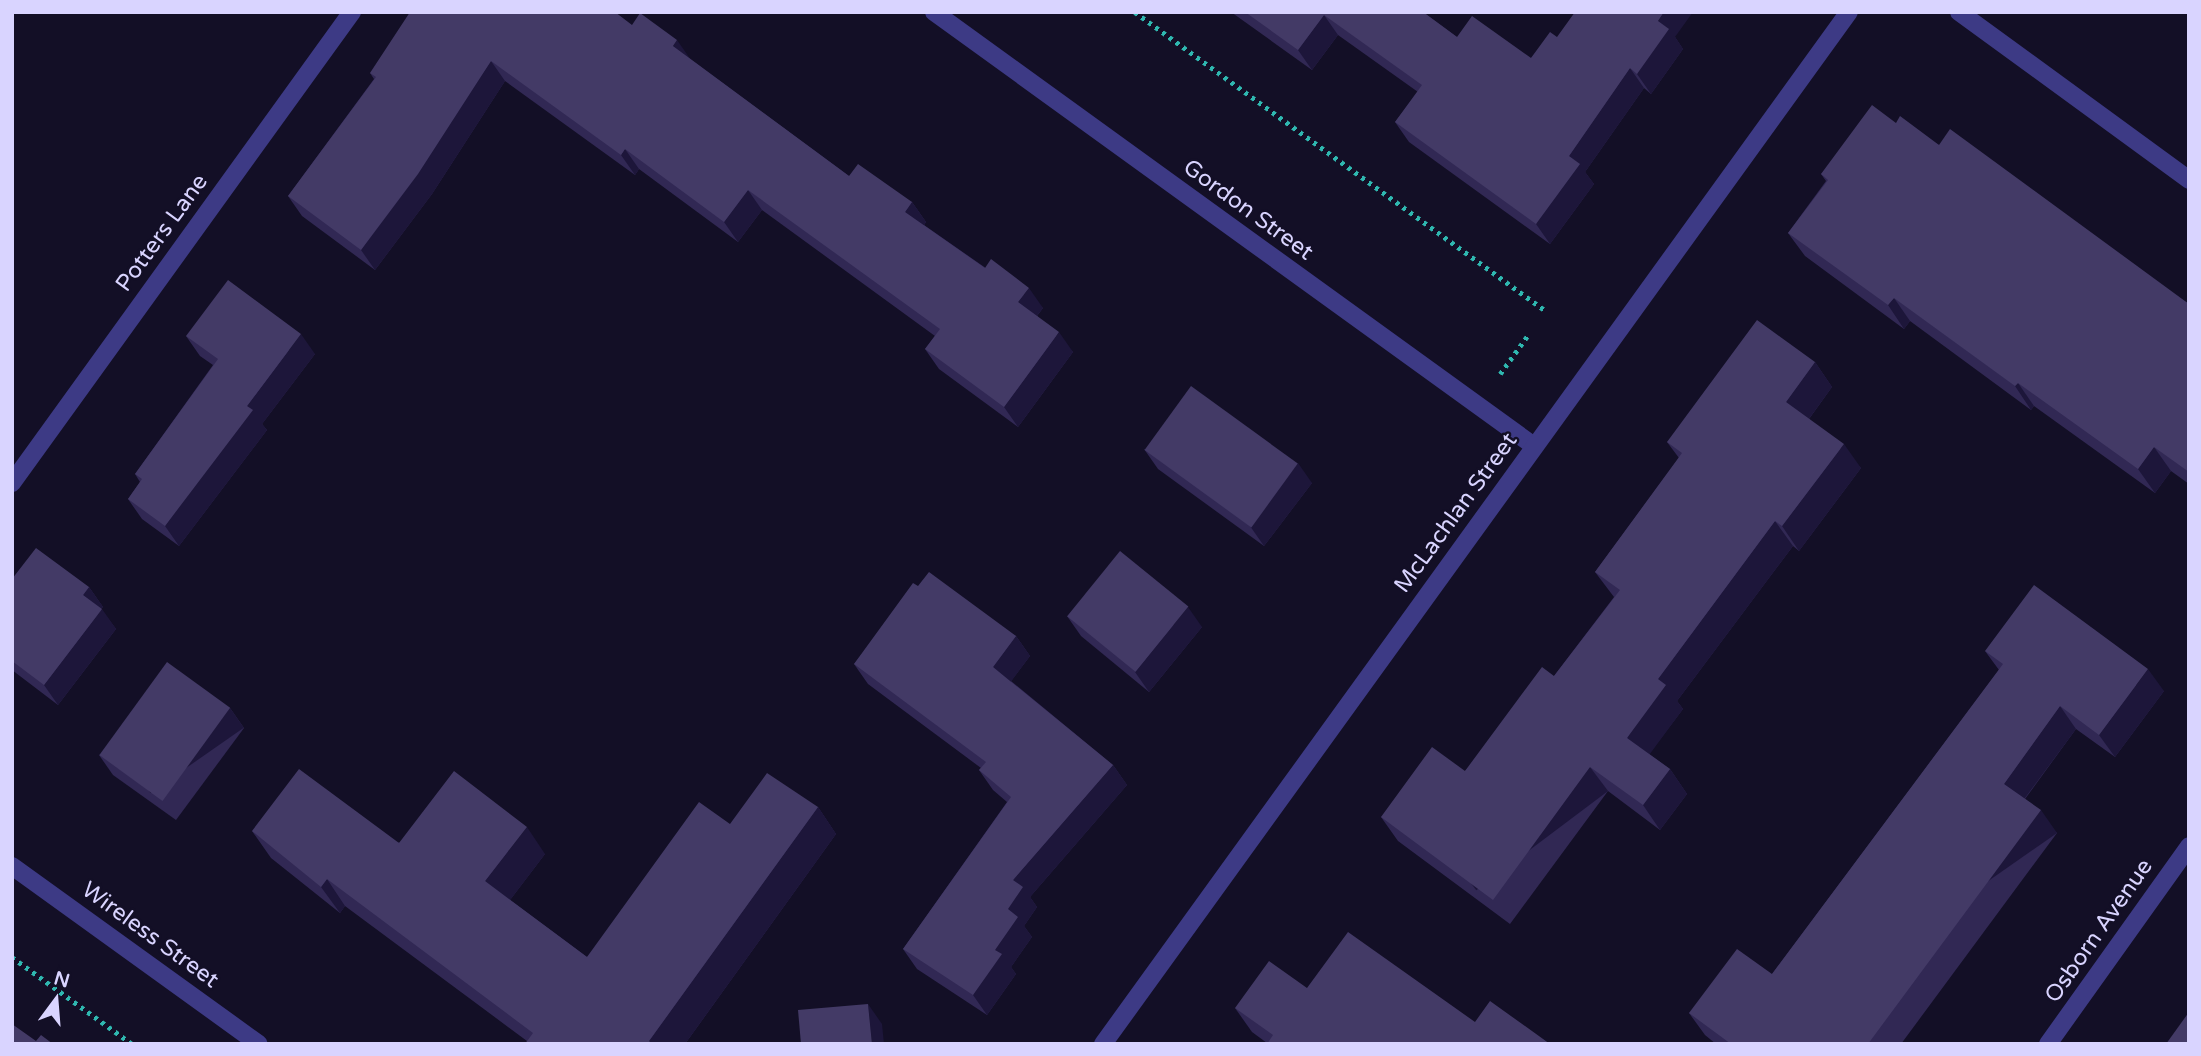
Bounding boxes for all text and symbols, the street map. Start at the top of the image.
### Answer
street label: Gordon Street [1178,154,1318,266]
street label: Potters Lane [110,169,214,297]
street label: McLachlan Street [1389,428,1523,598]
street label: Osborn Avenue [2039,854,2159,1008]
street label: Wireless Street [76,876,224,994]
north arrow [21,965,91,1035]
text: N [51,967,72,992]

